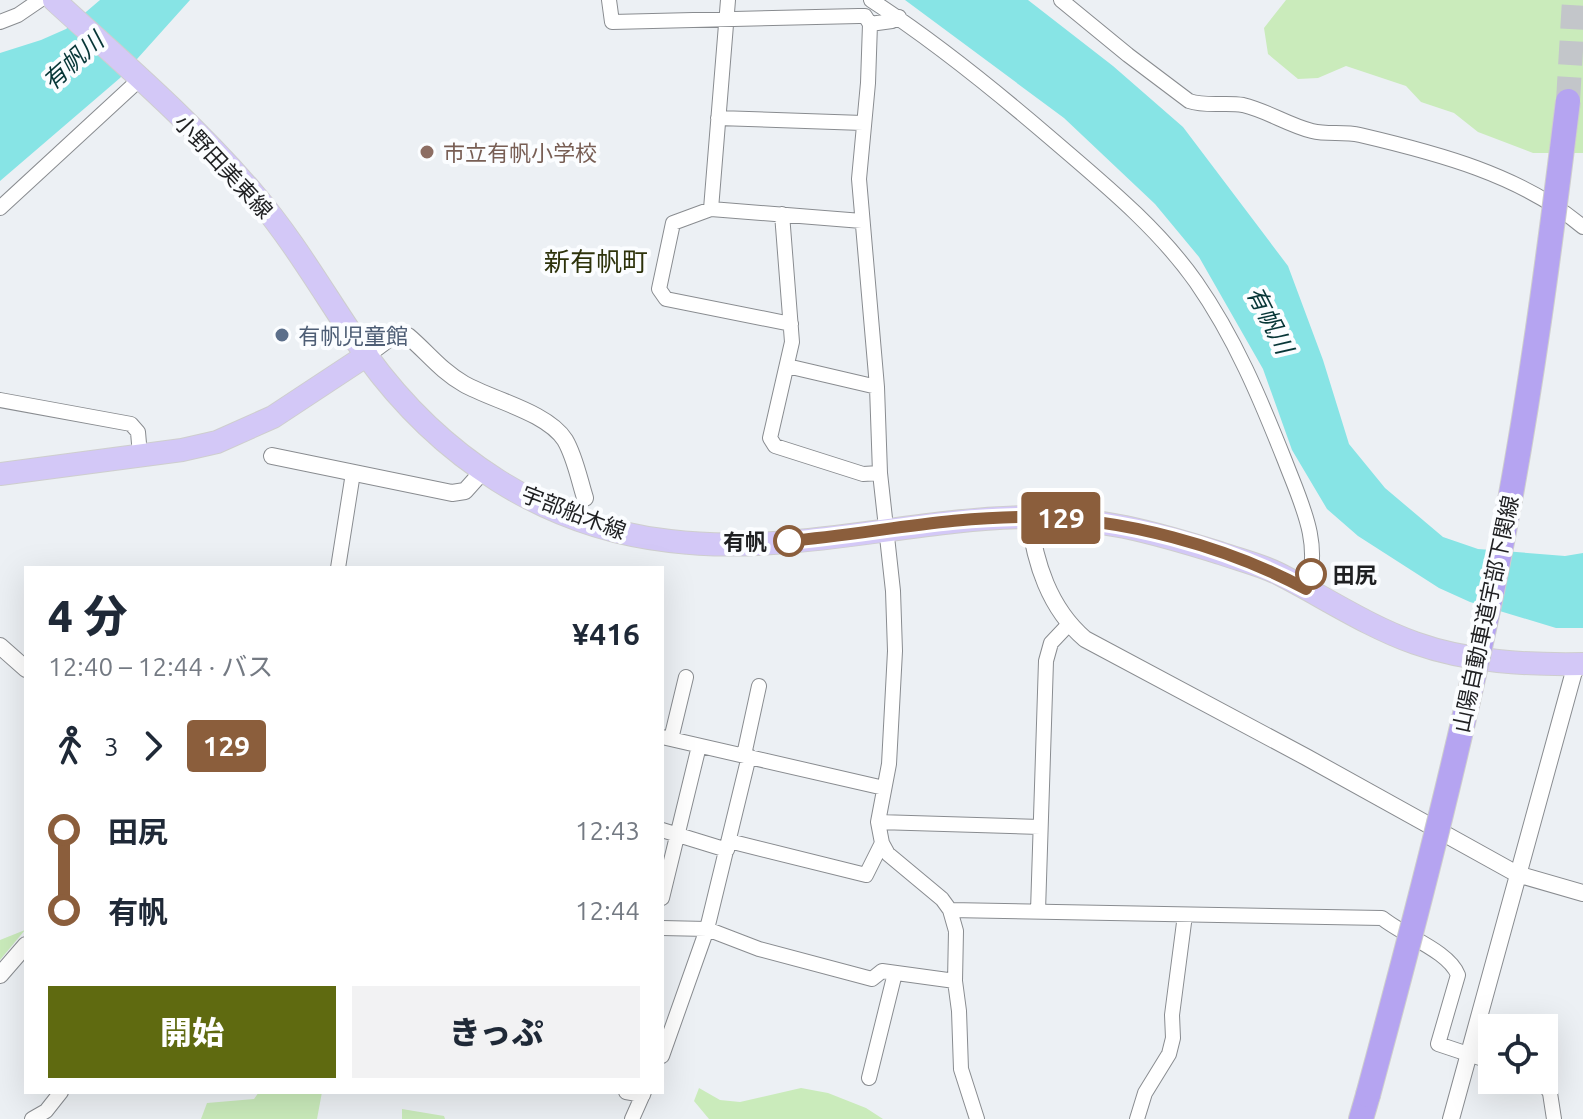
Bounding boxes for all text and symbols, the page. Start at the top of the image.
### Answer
water label: 有帆川 [37,25,111,95]
street label: 小野田美東線 [170,109,278,223]
place label: 市立有帆小学校 [443,140,597,165]
marker: 市立有帆小学校 [418,143,436,161]
district label: 新有帆町 [544,247,648,276]
water label: 有帆川 [1242,282,1300,361]
place label: 有帆児童館 [298,323,408,348]
marker: 有帆児童館 [273,326,291,344]
street label: 宇部船木線 [518,481,630,543]
line badge: 129 [1015,492,1107,544]
street label: 山陽自動車道宇部下関線 [1448,493,1522,735]
text: 129 [1037,502,1085,533]
marker: 有帆 [774,526,804,556]
place label: 有帆 [723,529,767,554]
marker: 田尻 [1296,559,1326,589]
place label: 田尻 [1333,562,1377,587]
text: 4 分 [48,591,127,640]
text: ¥416 [572,617,640,651]
text: 12:40 – 12:44 · バス [48,652,273,681]
icon: walk [48,724,92,768]
icon: forward [131,724,175,768]
text: 129 [203,730,250,761]
text: 3 [104,732,119,761]
text: 田尻 [108,815,168,849]
text: 12:43 [575,816,640,845]
text: 有帆 [108,895,168,929]
text: 12:44 [575,896,640,925]
button: 開始 [48,986,336,1078]
button: きっぷ [352,986,640,1078]
map controls [1478,1014,1558,1094]
button: locate [1478,1014,1558,1094]

